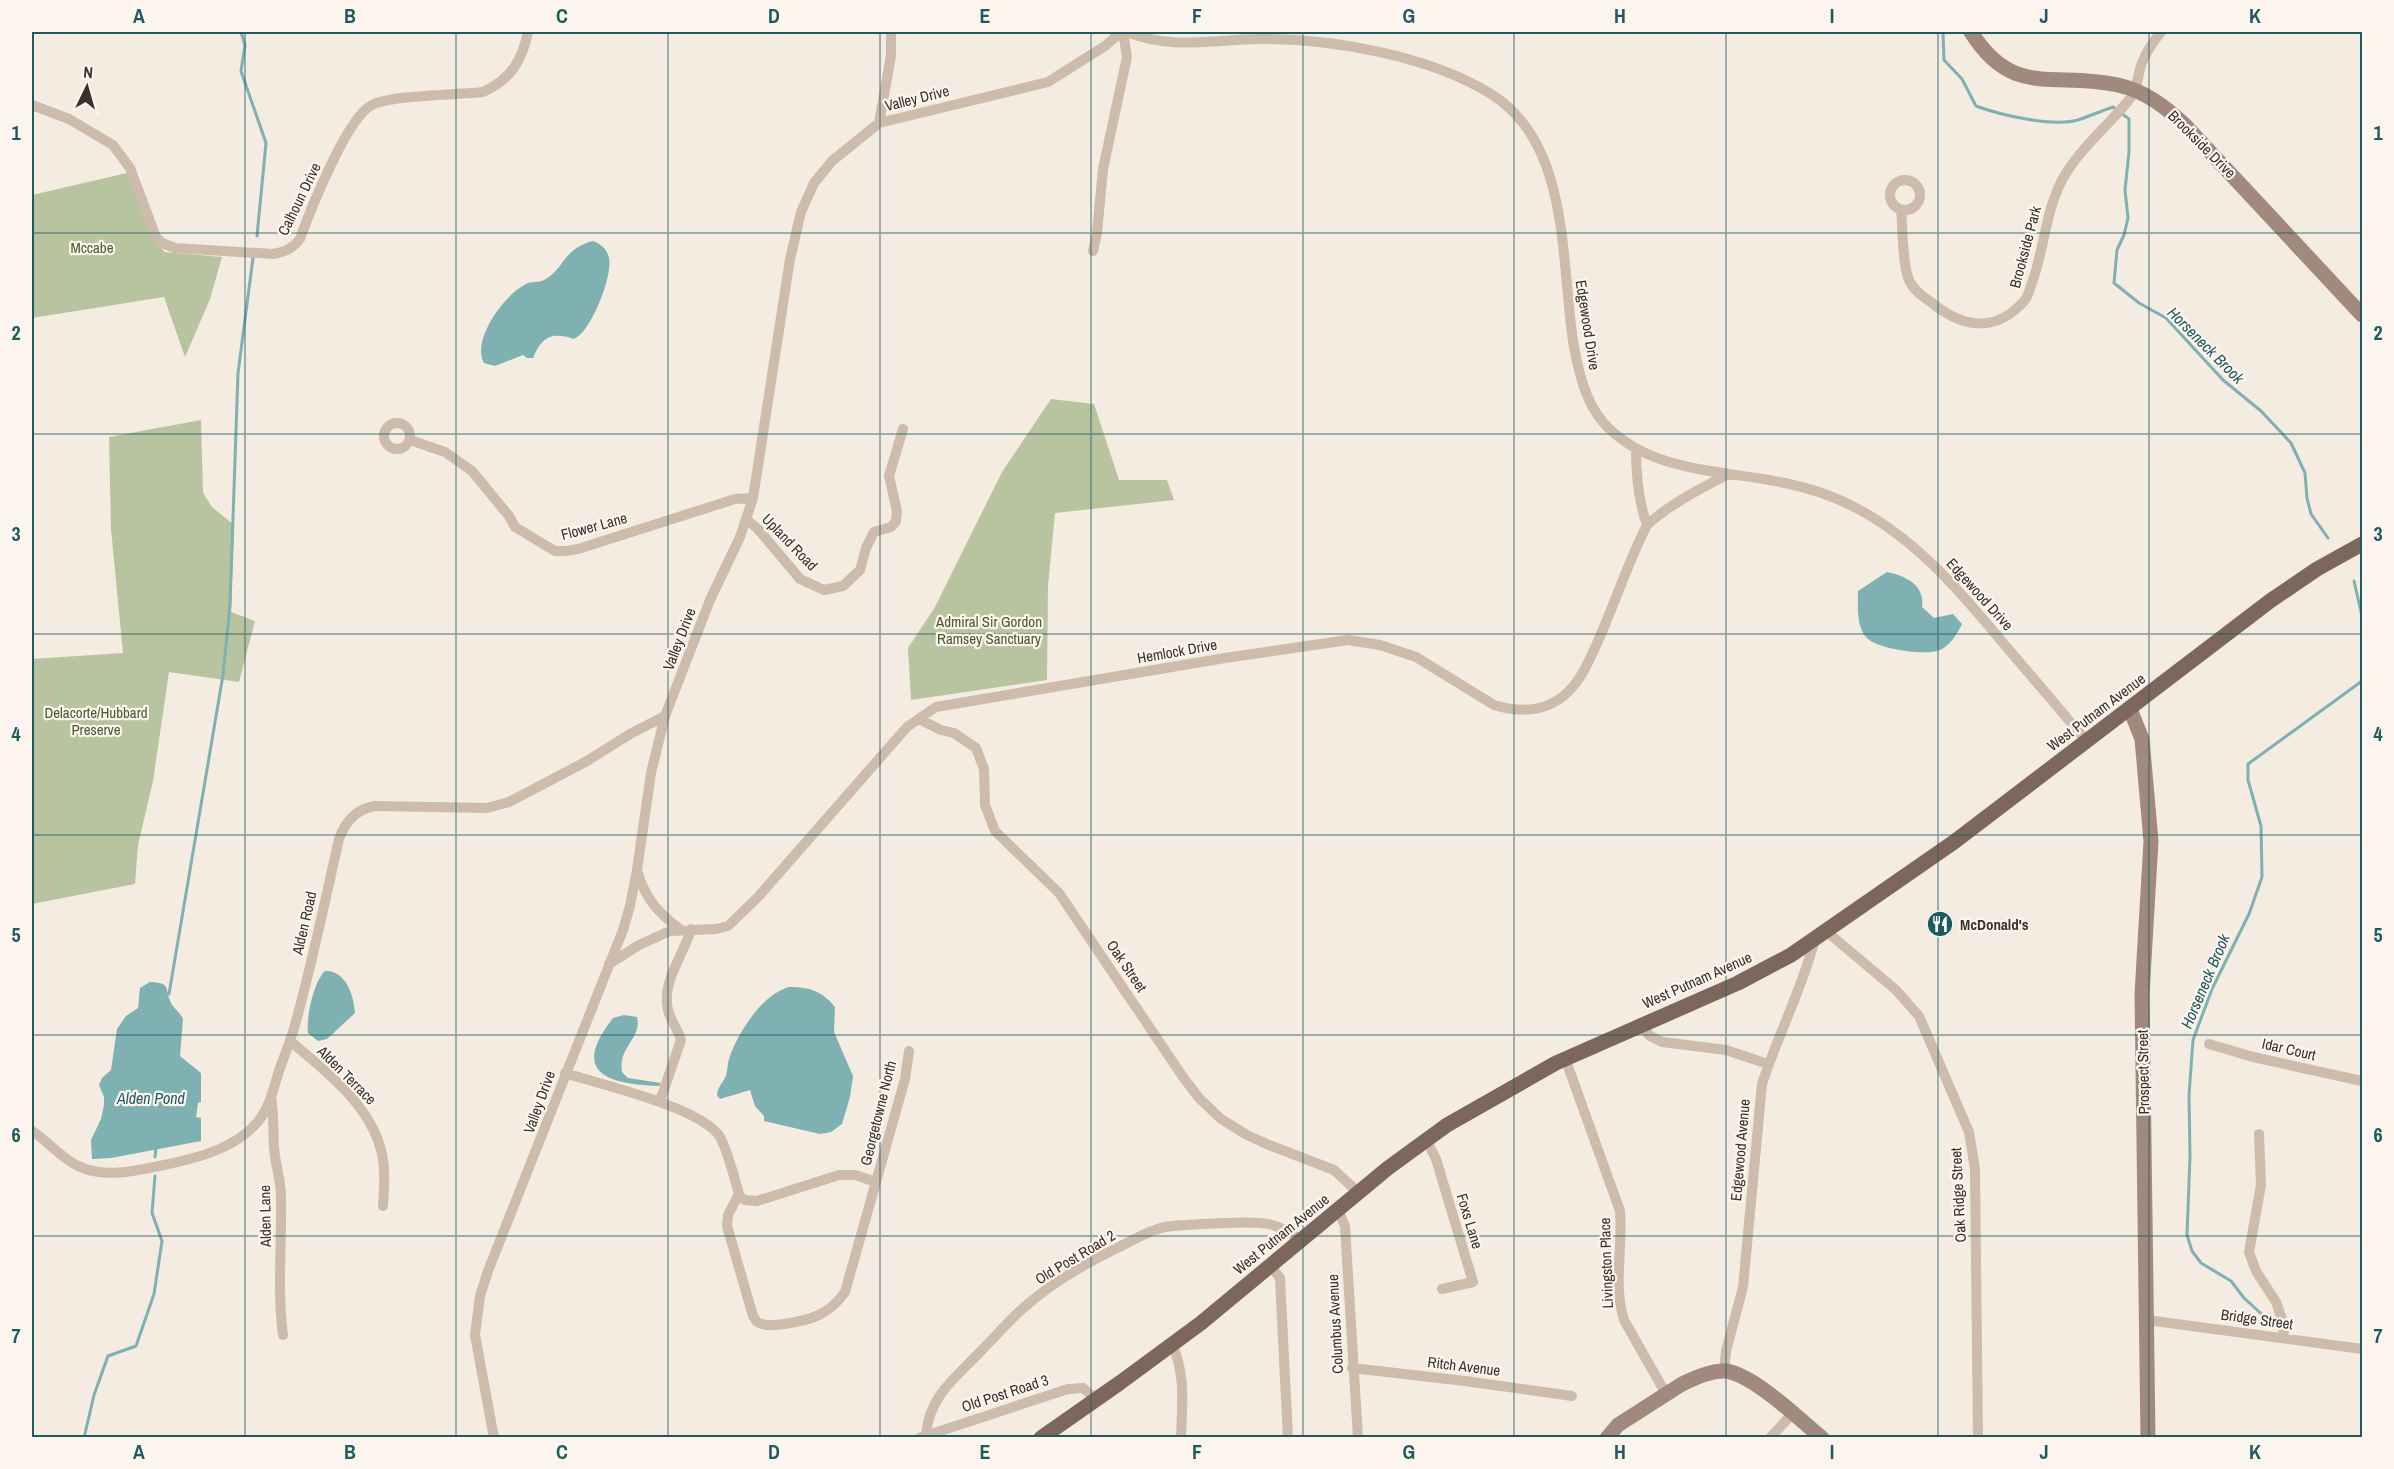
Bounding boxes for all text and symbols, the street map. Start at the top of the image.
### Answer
text: A [133,2,145,29]
text: B [344,2,356,29]
text: C [556,2,568,29]
text: D [768,2,780,29]
text: E [980,2,991,29]
text: F [1192,2,1202,29]
text: G [1403,2,1415,29]
text: H [1614,2,1626,29]
text: I [1830,2,1834,29]
text: J [2039,2,2049,29]
text: K [2249,2,2261,29]
north arrow [57,57,117,117]
text: N [83,61,94,83]
street label: Valley Drive [883,80,951,116]
street label: Brookside Drive [2163,105,2241,183]
text: 1 [11,119,21,146]
text: 1 [2373,119,2383,146]
street label: Calhoun Drive [272,159,326,239]
street label: Brookside Park [2004,203,2046,290]
park label: Mccabe [70,237,114,258]
street label: Edgewood Drive [1571,278,1606,372]
water label: Horseneck Brook [2163,302,2250,389]
text: 2 [11,319,21,346]
text: 2 [2373,319,2383,346]
street label: Flower Lane [559,507,630,545]
street label: Upland Road [758,509,822,575]
text: 3 [11,520,21,547]
text: 3 [2373,520,2383,547]
street label: Edgewood Drive [1942,553,2018,635]
street label: Valley Drive [657,605,701,673]
park label: Admiral Sir Gordon Ramsey Sanctuary [935,611,1042,649]
street label: Hemlock Drive [1135,634,1219,668]
street label: West Putnam Avenue [2043,668,2150,756]
park label: Delacorte/Hubbard Preserve [44,702,148,740]
text: 4 [11,720,21,747]
text: 4 [2373,720,2383,747]
street label: Alden Road [286,889,321,958]
restaurant icon: McDonald's [1925,909,1955,939]
place label: McDonald's [1960,914,2029,935]
text: 5 [11,921,21,948]
text: 5 [2373,921,2383,948]
water label: Horseneck Brook [2175,930,2235,1032]
street label: Oak Street [1102,936,1152,997]
street label: West Putnam Avenue [1639,946,1755,1014]
street label: Prospect Street [2132,1029,2154,1115]
street label: Idar Court [2260,1033,2319,1066]
street label: Alden Terrace [312,1040,381,1109]
street label: Georgetowne North [855,1058,901,1168]
street label: Valley Drive [518,1068,560,1136]
water label: Alden Pond [116,1087,186,1109]
street label: Edgewood Avenue [1725,1098,1755,1202]
text: 6 [11,1121,21,1148]
text: 6 [2373,1121,2383,1148]
street label: Oak Ridge Street [1945,1146,1971,1243]
street label: Alden Lane [254,1185,276,1248]
street label: West Putnam Avenue [1229,1189,1334,1279]
street label: Foxs Lane [1452,1191,1488,1251]
street label: Livingston Place [1594,1217,1618,1309]
street label: Old Post Road 2 [1031,1225,1119,1289]
street label: Columbus Avenue [1322,1274,1348,1374]
street label: Bridge Street [2220,1304,2295,1335]
text: 7 [11,1322,21,1349]
text: 7 [2373,1322,2383,1349]
street label: Ritch Avenue [1427,1351,1502,1381]
street label: Old Post Road 3 [959,1369,1051,1417]
text: A [133,1438,145,1465]
text: B [344,1438,356,1465]
text: C [556,1438,568,1465]
text: D [768,1438,780,1465]
text: E [980,1438,991,1465]
text: F [1192,1438,1202,1465]
text: G [1403,1438,1415,1465]
text: H [1614,1438,1626,1465]
text: I [1830,1438,1834,1465]
text: J [2039,1438,2049,1465]
text: K [2249,1438,2261,1465]

